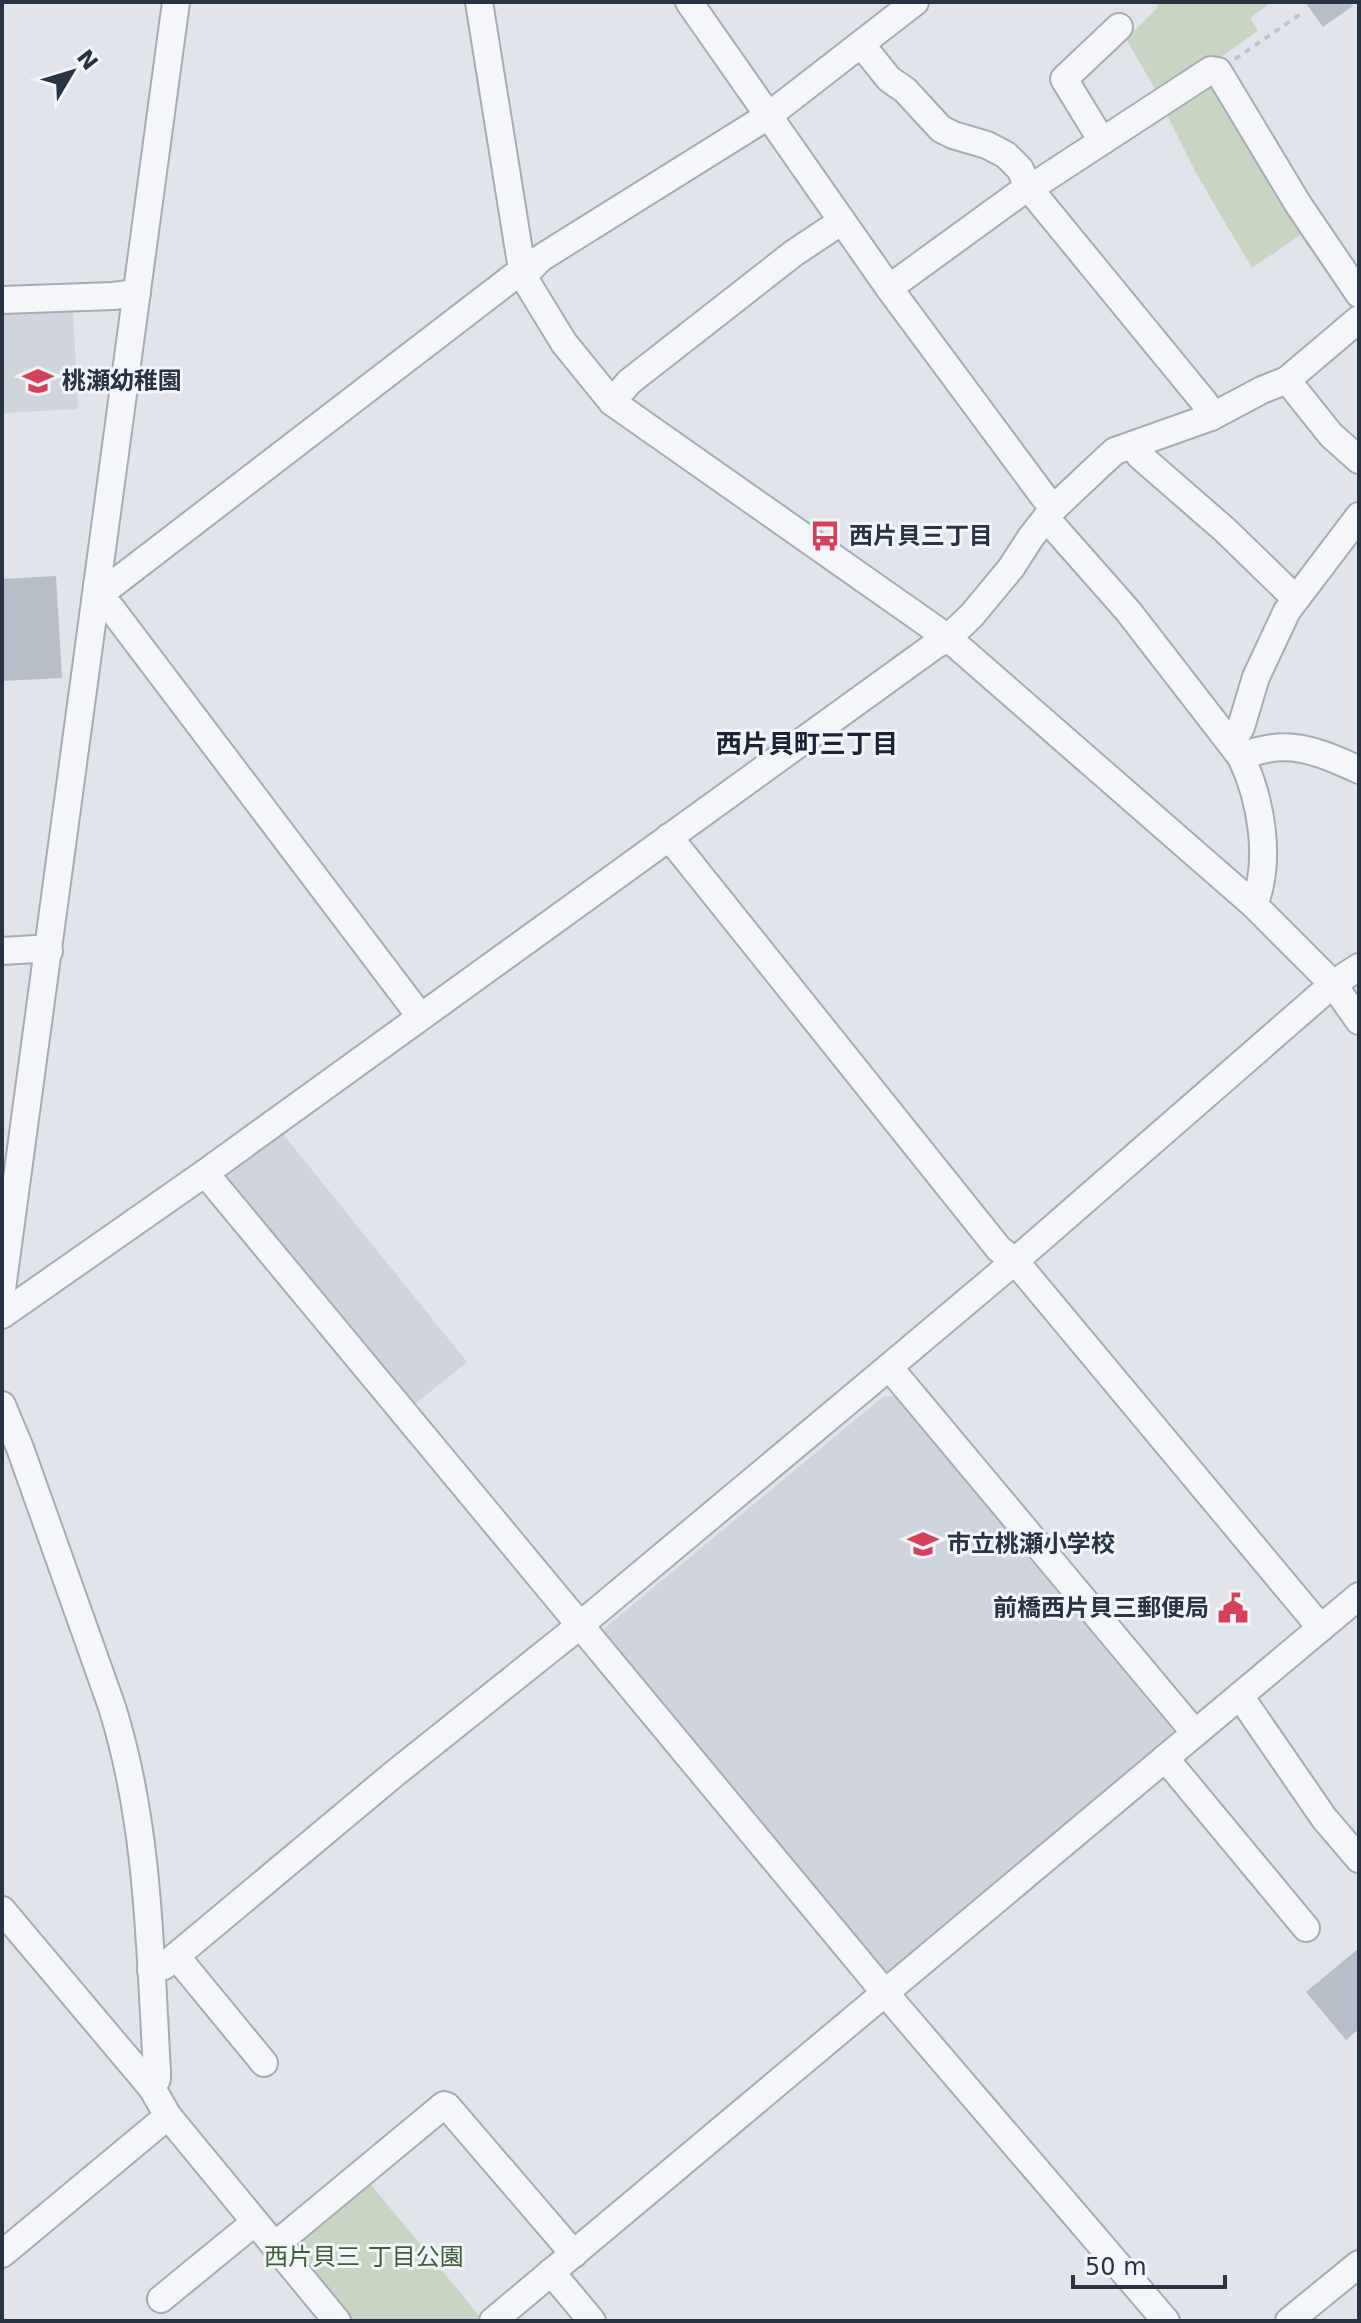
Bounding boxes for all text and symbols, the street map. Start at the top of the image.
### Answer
north arrow [32,32,112,112]
text: N [72,45,103,75]
school or university icon: 桃瀬幼稚園 [21,364,55,398]
place label: 桃瀬幼稚園 [62,367,182,395]
bus stop icon: 西片貝三丁目 [808,519,842,553]
place label: 西片貝三丁目 [849,522,993,550]
district label: 西片貝町三丁目 [716,729,898,759]
school or university icon: 市立桃瀬小学校 [906,1527,940,1561]
place label: 市立桃瀬小学校 [947,1530,1115,1558]
public building icon: 前橋西片貝三郵便局 [1216,1591,1250,1625]
place label: 前橋西片貝三郵便局 [993,1594,1209,1622]
scale bar [1073,2239,1225,2289]
park label: 西片貝三 丁目公園 [264,2243,464,2271]
text: 50 m [1085,2253,1147,2281]

